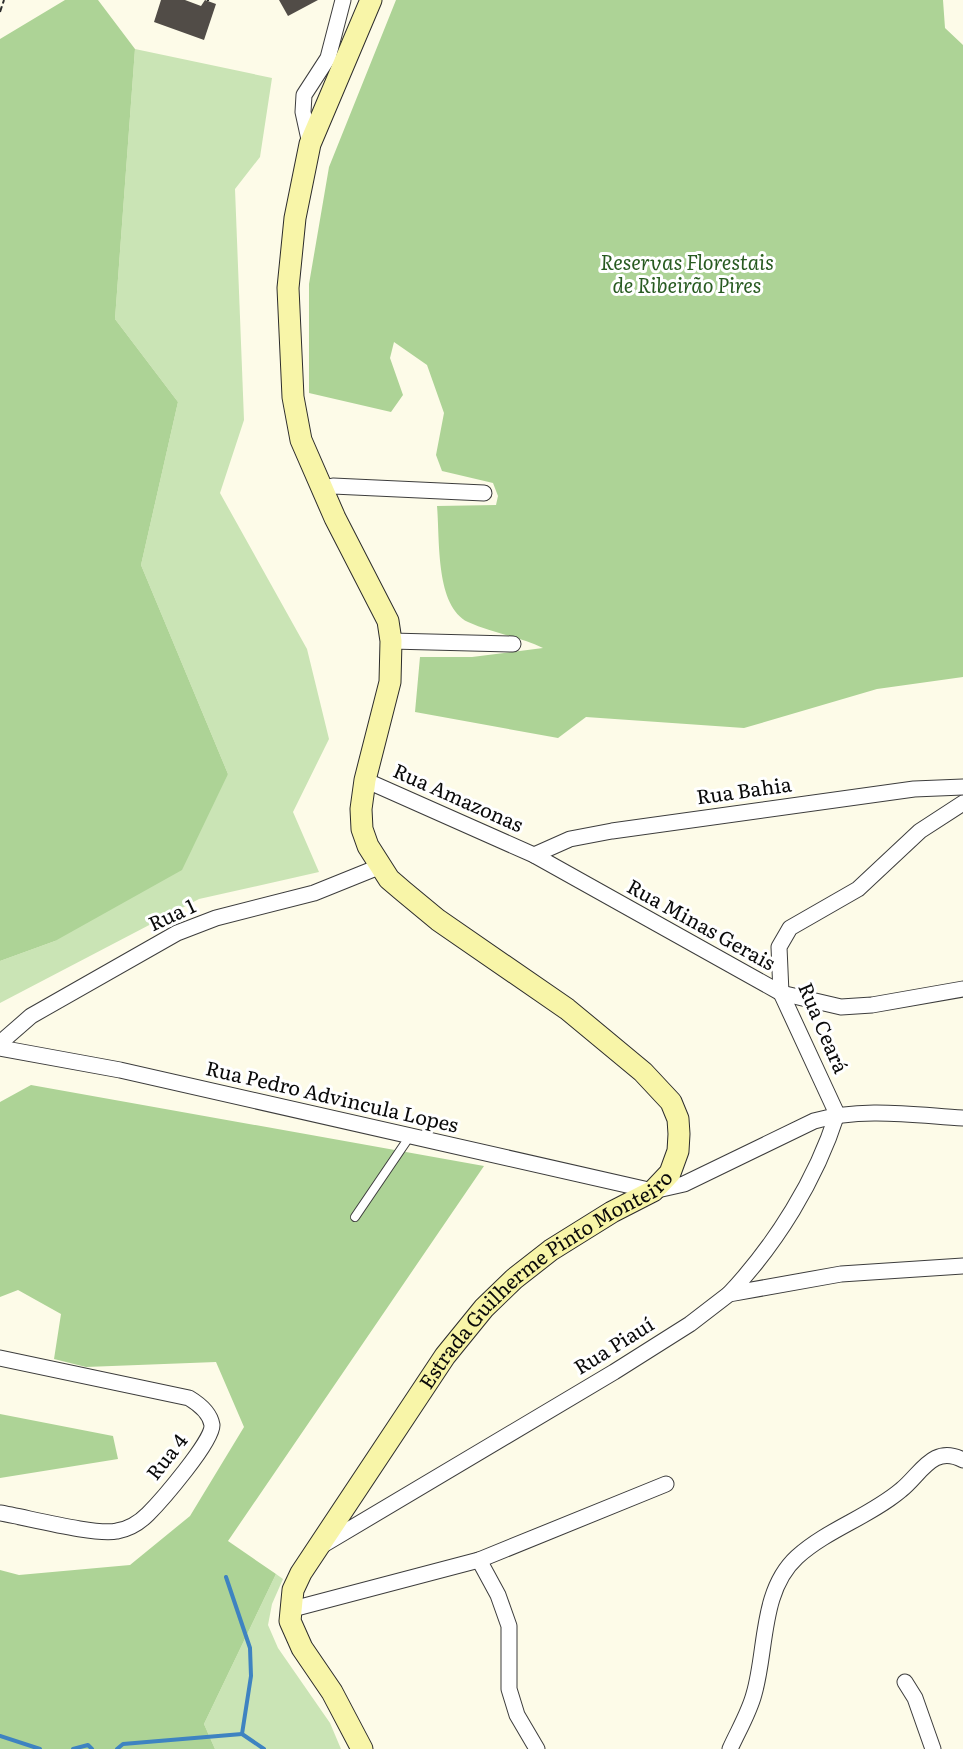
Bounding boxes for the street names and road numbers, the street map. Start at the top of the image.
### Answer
street label: Rua Amazonas [389,754,529,838]
street label: Rua Bahia [694,767,793,811]
street label: Rua Minas Gerais [622,870,782,977]
street label: Rua 1 [143,889,200,937]
street label: Rua Ceará [792,977,858,1078]
street label: Rua Pedro Advincula Lopes [203,1051,462,1139]
street label: Estrada Guilherme Pinto Monteiro [410,1162,679,1394]
street label: Rua Piauí [567,1308,659,1381]
street label: Rua 4 [138,1426,193,1486]

